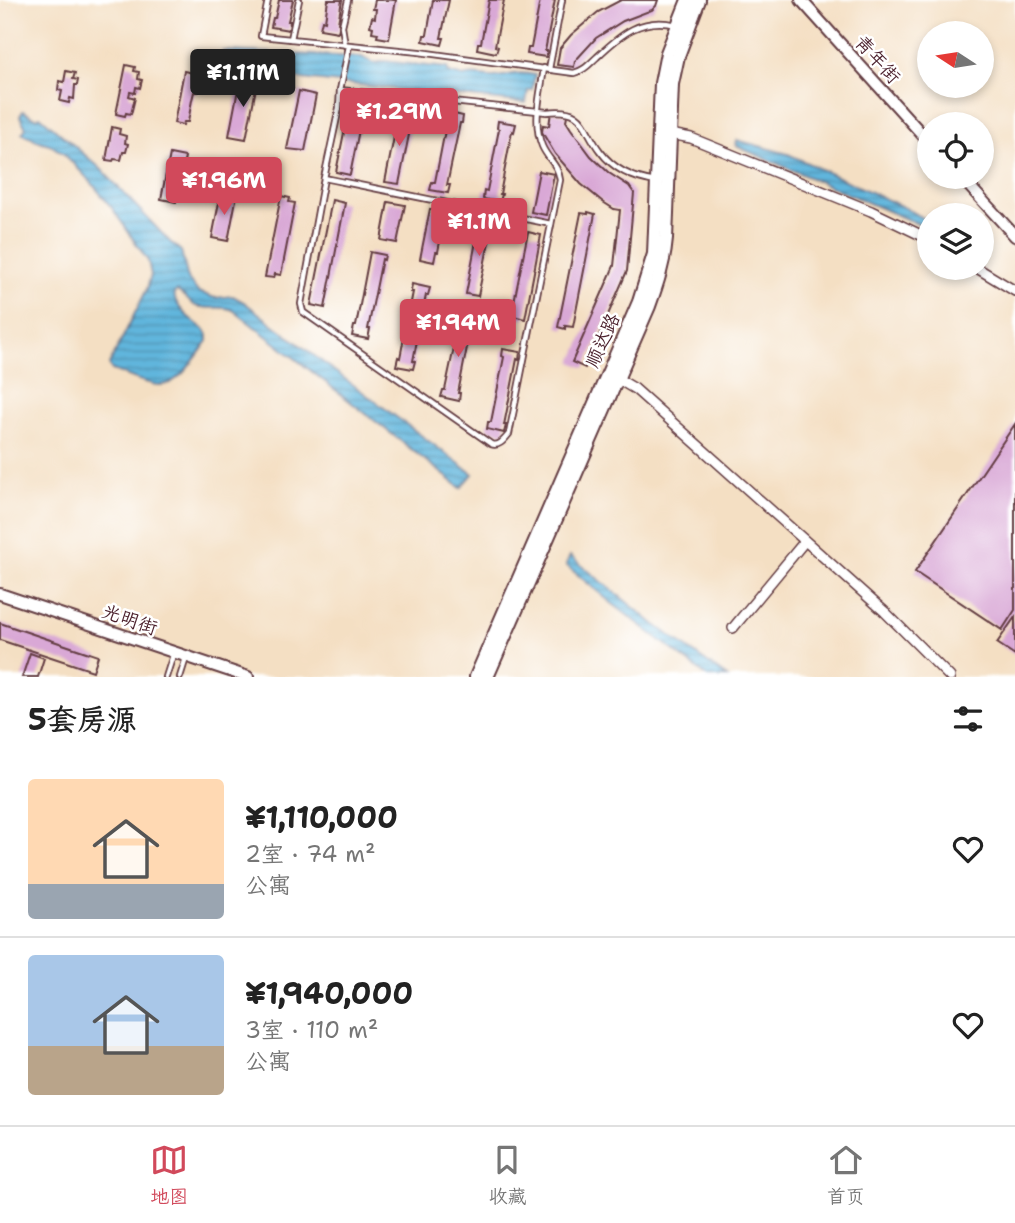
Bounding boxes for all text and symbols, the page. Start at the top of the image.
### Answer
north arrow [917,21,994,98]
map controls [917,21,994,280]
street label: 青年街 [849,30,906,89]
pin: ¥1.11M [186,50,300,109]
text: ¥1.11M [206,57,280,87]
pin: ¥1.29M [342,88,456,148]
text: ¥1.29M [356,96,442,126]
button: locate [917,112,994,189]
pin: ¥1.96M [167,158,281,217]
text: ¥1.96M [182,165,266,195]
pin: ¥1.1M [430,198,528,258]
button: layers [917,203,994,280]
text: ¥1.1M [447,206,511,236]
pin: ¥1.94M [401,300,515,359]
text: ¥1.94M [416,307,500,337]
street label: 顺达路 [579,309,625,371]
street label: 光明街 [99,598,161,641]
text: 5套房源 [28,699,137,740]
icon: filters [949,700,987,738]
text: ¥1,110,000 [245,797,398,838]
icon: home [84,807,168,891]
icon: heart [949,830,987,868]
text: 2室 · 74 m² [245,839,376,869]
text: 公寓 [245,870,291,900]
text: ¥1,940,000 [245,973,413,1014]
icon: home [84,983,168,1067]
icon: heart [949,1006,987,1044]
text: 3室 · 110 m² [245,1015,378,1045]
text: 公寓 [245,1046,291,1076]
tab: 地图 [150,1141,188,1209]
tab: 收藏 [488,1141,527,1209]
tab: 首页 [827,1141,865,1209]

